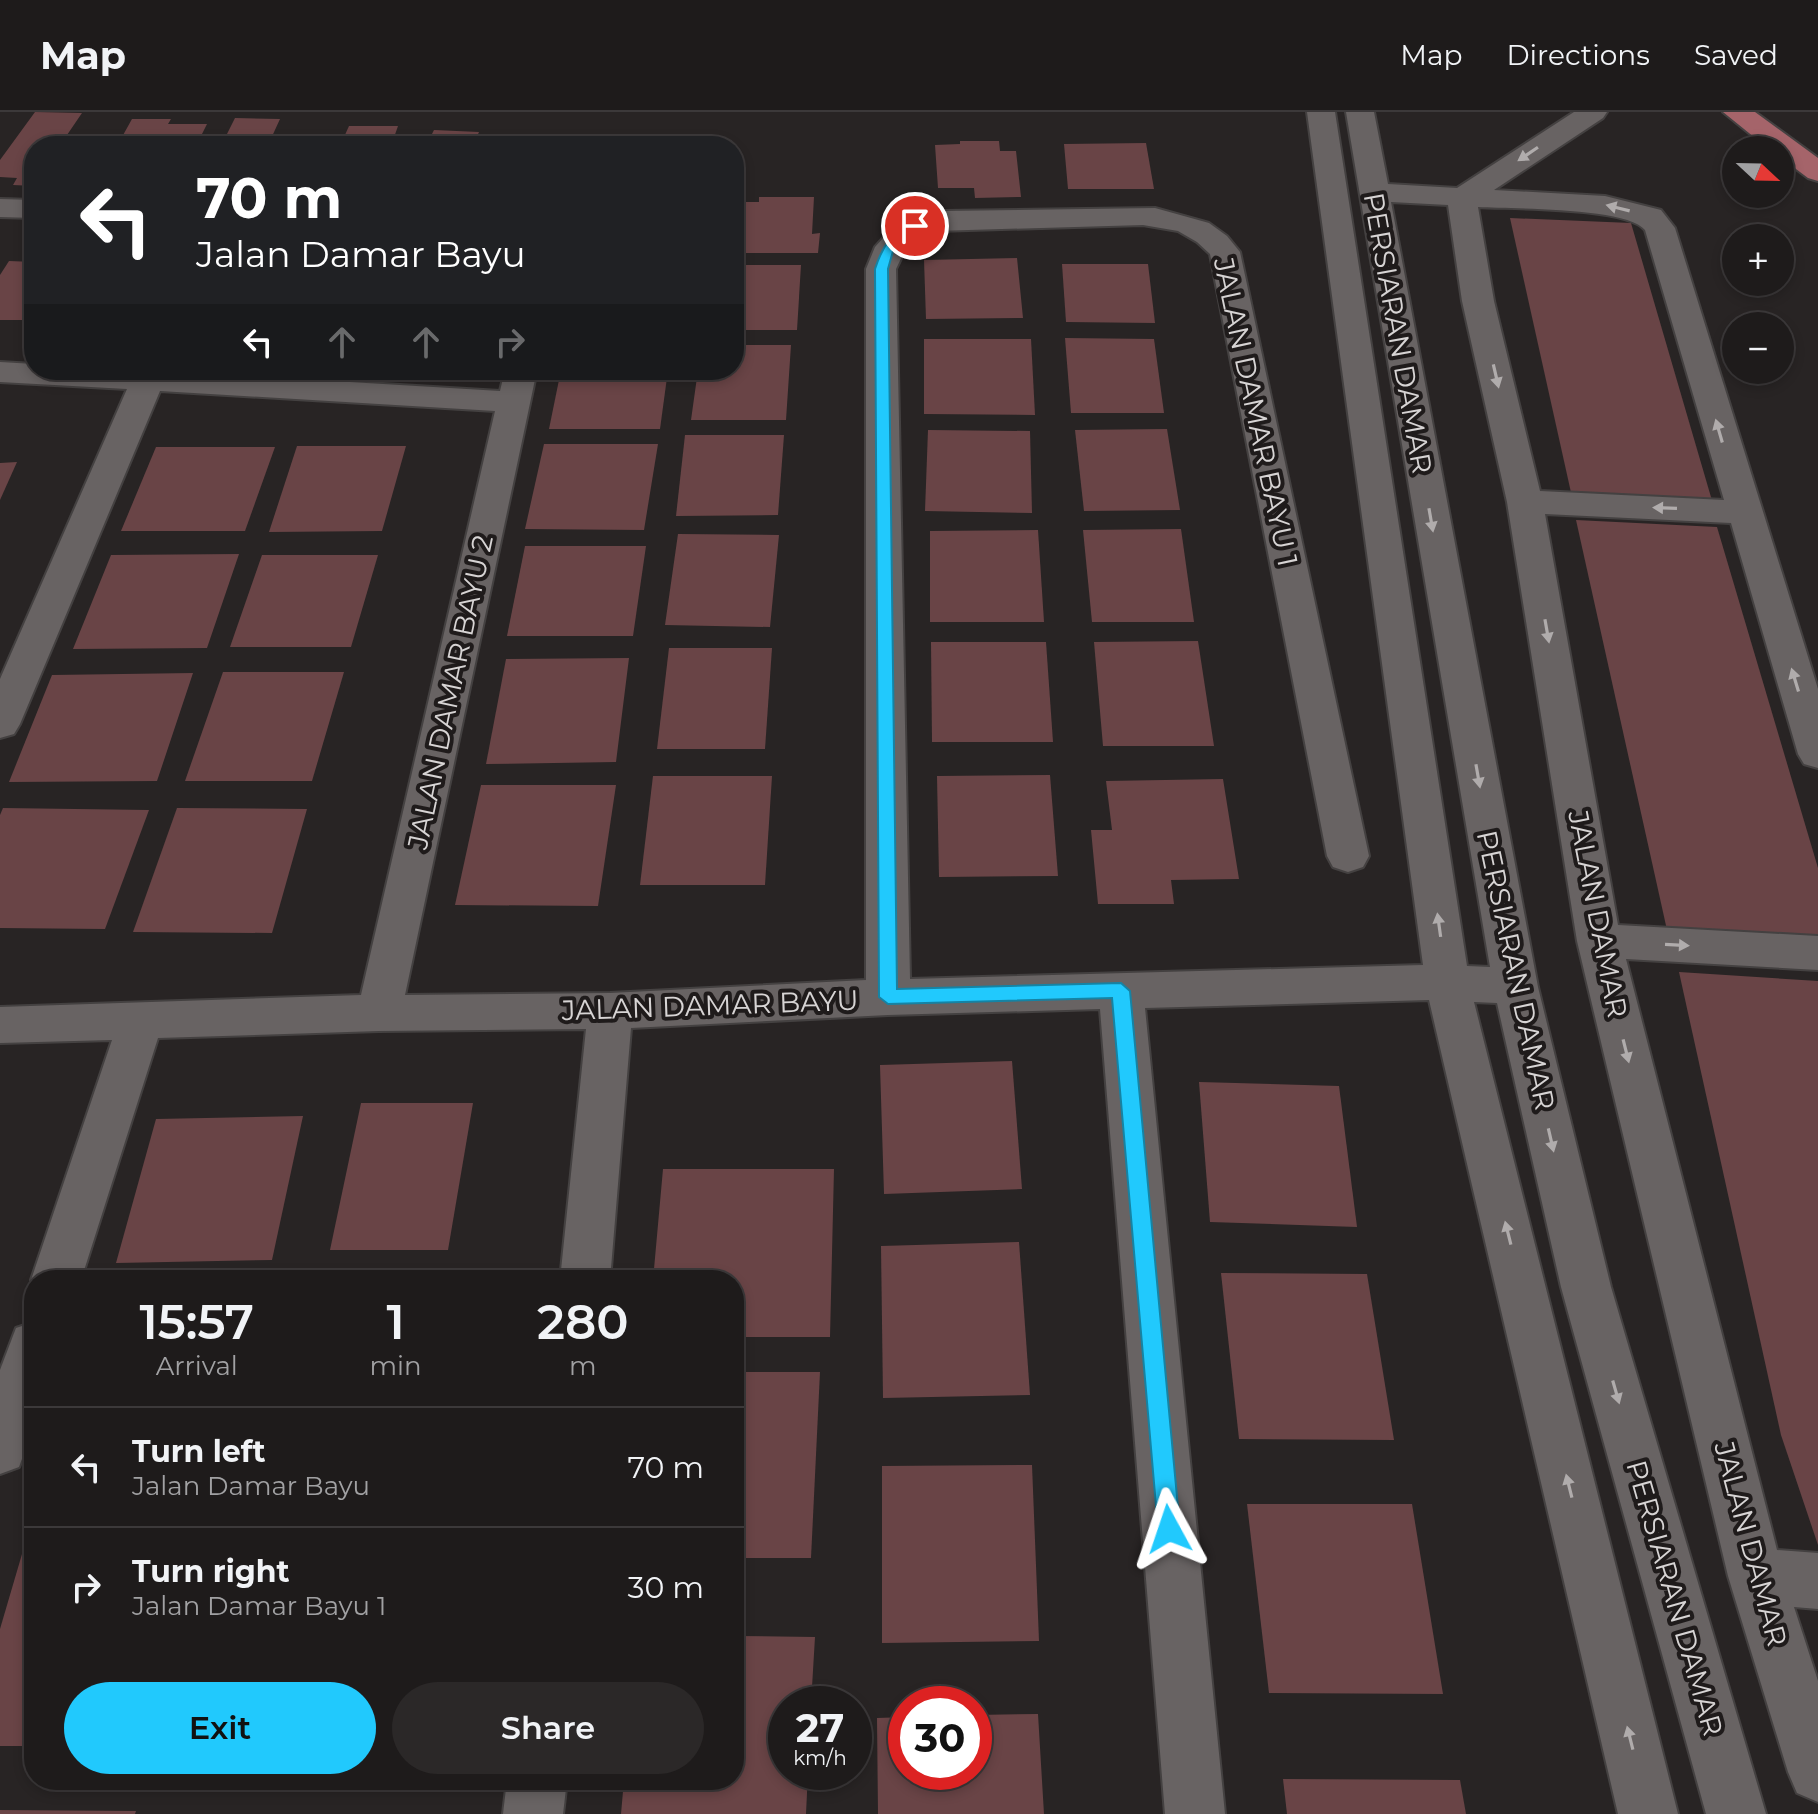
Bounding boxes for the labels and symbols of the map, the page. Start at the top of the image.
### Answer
north arrow [1722,136,1794,208]
one-way arrow [1517,146,1538,161]
street label: PERSIARAN DAMAR [1357,190,1439,476]
pin [881,192,949,260]
one-way arrow [1606,201,1631,214]
street label: JALAN DAMAR BAYU 1 [1206,254,1305,569]
one-way arrow [1490,364,1502,389]
one-way arrow [1713,418,1725,443]
one-way arrow [1652,502,1677,515]
one-way arrow [1426,508,1438,533]
street label: JALAN DAMAR BAYU 2 [400,532,500,853]
one-way arrow [1541,619,1553,644]
one-way arrow [1788,667,1801,691]
one-way arrow [1472,763,1484,788]
street label: JALAN DAMAR [1561,807,1635,1020]
street label: PERSIARAN DAMAR [1470,827,1562,1113]
one-way arrow [1432,912,1445,937]
one-way arrow [1665,939,1690,952]
street label: JALAN DAMAR BAYU [560,983,859,1027]
one-way arrow [1621,1039,1633,1064]
one-way arrow [1546,1128,1558,1153]
one-way arrow [1501,1220,1513,1245]
one-way arrow [1610,1380,1623,1404]
street label: JALAN DAMAR [1707,1437,1795,1650]
street label: PERSIARAN DAMAR [1619,1456,1731,1740]
one-way arrow [1562,1473,1574,1498]
position arrow [1127,1487,1211,1571]
speed limit sign: 30 [888,1686,992,1790]
one-way arrow [1623,1726,1636,1751]

